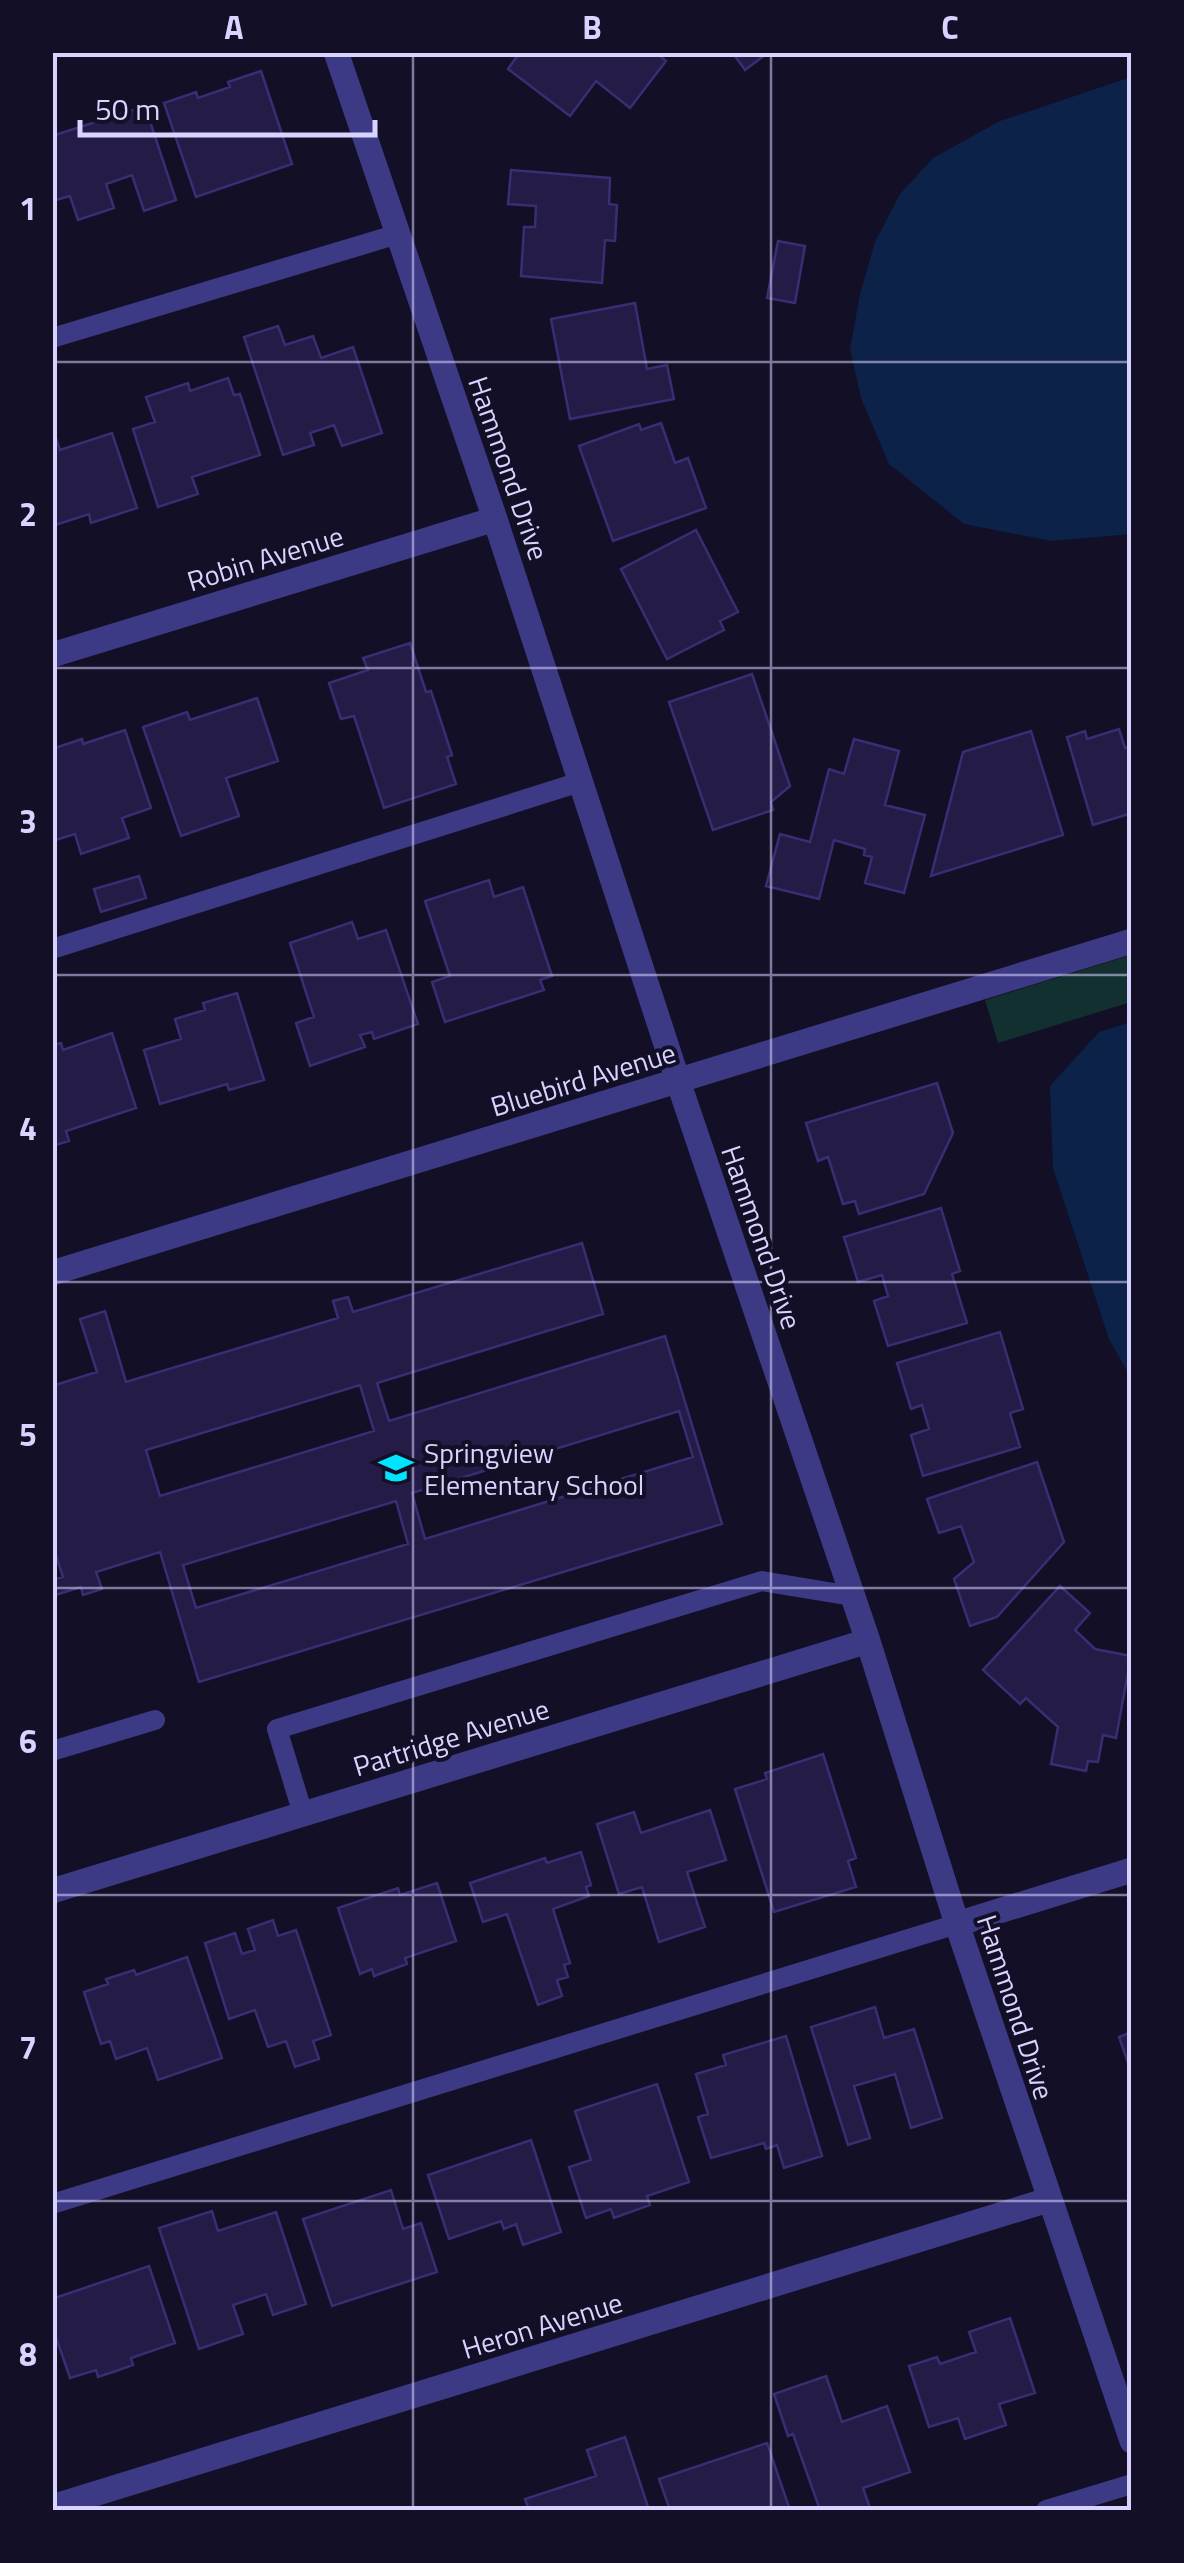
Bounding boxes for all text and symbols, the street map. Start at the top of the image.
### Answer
text: A [224,3,244,51]
text: B [582,3,602,51]
text: C [941,3,959,51]
scale bar [80,75,375,137]
text: 50 m [95,86,160,132]
text: 1 [19,184,37,232]
street label: Hammond Drive [457,370,561,566]
text: 2 [19,490,37,538]
street label: Robin Avenue [182,514,348,602]
text: 3 [19,797,37,845]
street label: Bluebird Avenue [485,1030,681,1128]
text: 4 [19,1104,37,1152]
street label: Hammond Drive [710,1139,814,1335]
text: 5 [19,1410,37,1458]
place label: Springview Elementary School [424,1431,644,1506]
school or university icon: Springview Elementary School [377,1449,415,1487]
street label: Partridge Avenue [348,1687,554,1787]
text: 6 [19,1717,37,1765]
street label: Hammond Drive [966,1909,1066,2105]
text: 7 [19,2023,37,2071]
street label: Heron Avenue [456,2280,628,2370]
text: 8 [19,2330,37,2378]

